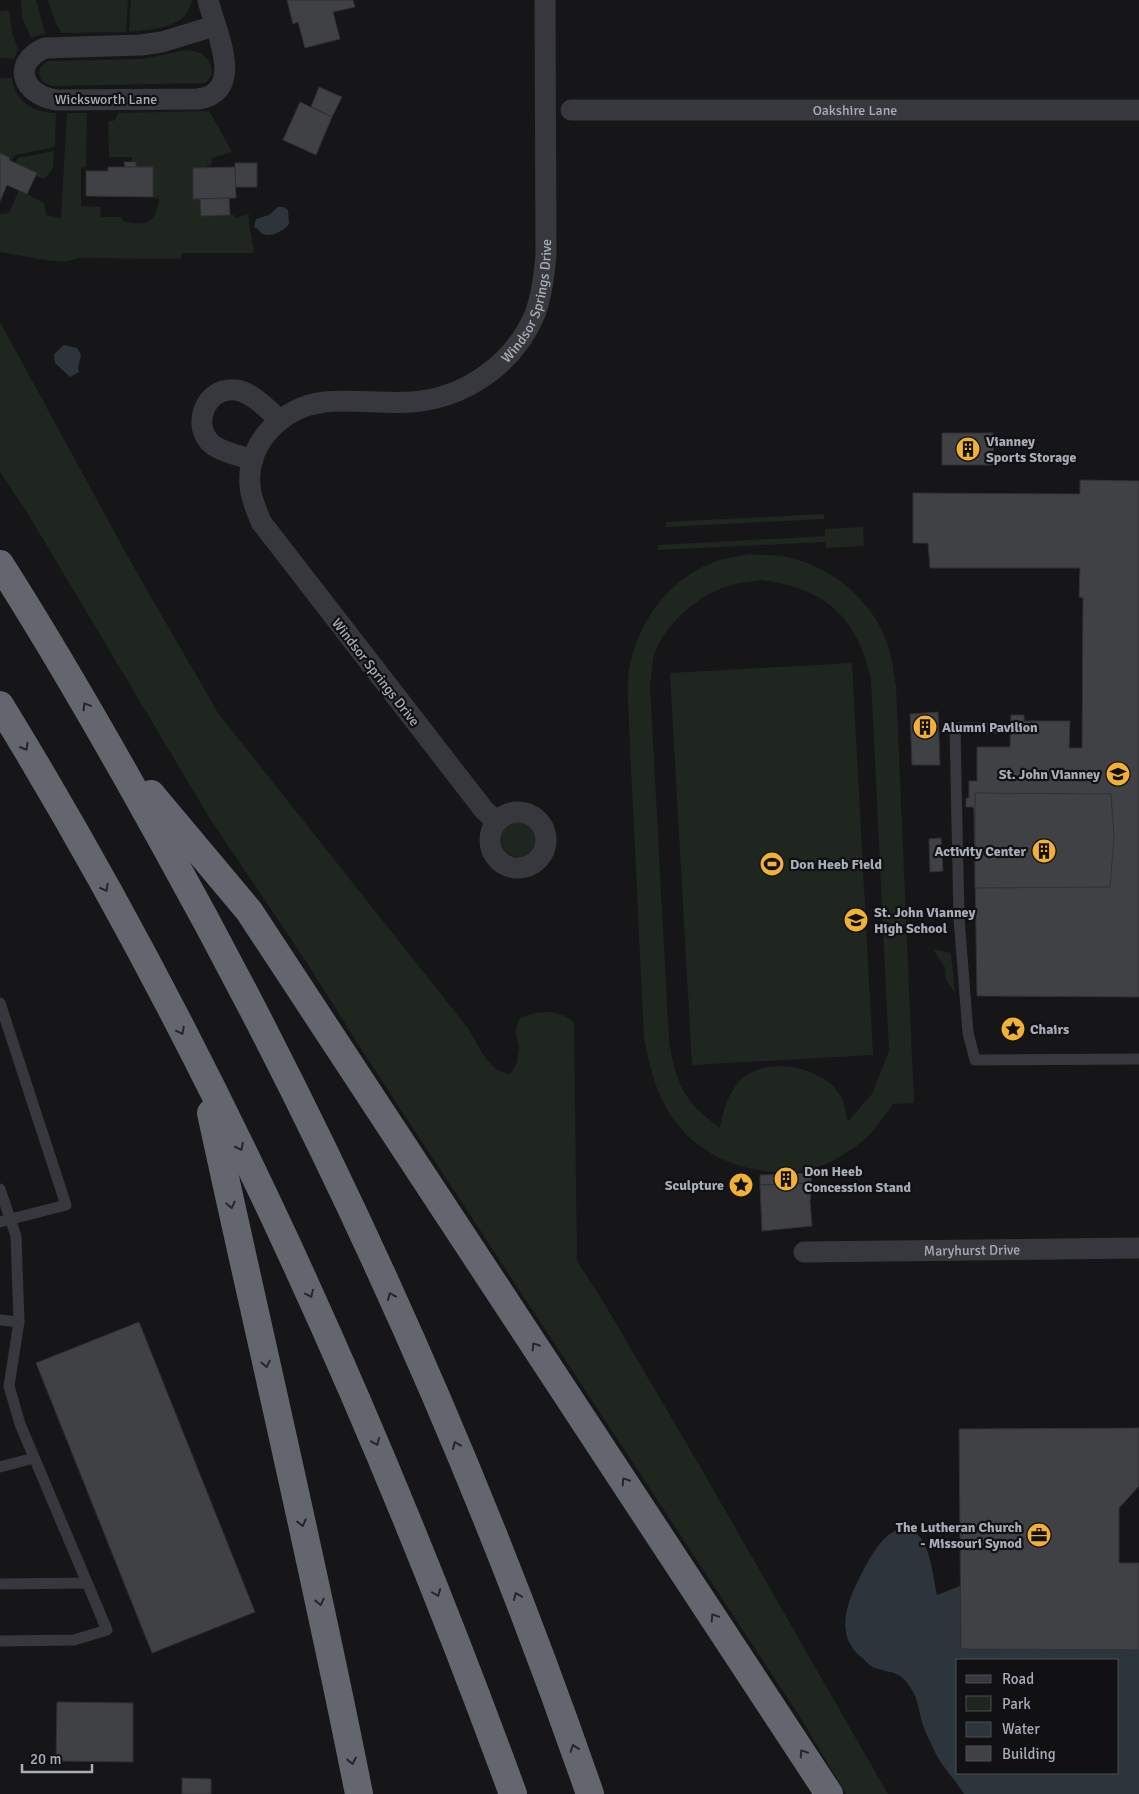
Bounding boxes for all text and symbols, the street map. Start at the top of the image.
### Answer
street label: Wicksworth Lane [55,91,157,108]
street label: Oakshire Lane [813,102,897,119]
street label: Windsor Springs Drive [498,239,555,366]
place label: Vianney Sports Storage [986,433,1077,466]
building icon: Vianney Sports Storage [955,436,981,462]
street label: Windsor Springs Drive [328,615,423,730]
one-way arrow [82,702,92,711]
building icon: Alumni Pavilion [912,714,938,740]
place label: Alumni Pavilion [942,719,1038,736]
one-way arrow [18,741,28,750]
school or university icon: St. John Vianney [1105,761,1131,787]
place label: St. John Vianney [999,766,1100,783]
building icon: Activity Center [1031,838,1057,864]
place label: Activity Center [935,843,1026,860]
sports icon: Don Heeb Field [759,851,785,877]
place label: Don Heeb Field [790,856,882,873]
one-way arrow [99,882,109,891]
place label: St. John Vianney High School [874,904,975,937]
school or university icon: St. John Vianney High School [843,907,869,933]
place icon: Chairs [1000,1016,1026,1042]
place label: Chairs [1030,1021,1069,1038]
one-way arrow [175,1026,185,1035]
one-way arrow [234,1142,244,1151]
place label: Don Heeb Concession Stand [804,1163,911,1196]
building icon: Don Heeb Concession Stand [773,1166,799,1192]
place icon: Sculpture [728,1172,754,1198]
place label: Sculpture [665,1177,724,1194]
one-way arrow [225,1201,236,1210]
street label: Maryhurst Drive [924,1241,1020,1260]
one-way arrow [304,1289,314,1298]
one-way arrow [387,1292,398,1301]
one-way arrow [532,1342,542,1351]
one-way arrow [260,1360,270,1369]
one-way arrow [369,1437,380,1446]
one-way arrow [452,1441,463,1450]
one-way arrow [621,1478,631,1487]
one-way arrow [296,1518,307,1527]
place label: The Lutheran Church - Missouri Synod [896,1519,1022,1552]
office icon: The Lutheran Church - Missouri Synod [1026,1522,1052,1548]
one-way arrow [431,1588,441,1597]
one-way arrow [513,1592,524,1601]
one-way arrow [314,1598,325,1607]
one-way arrow [710,1614,720,1623]
legend [956,1659,1119,1774]
text: Road [1002,1670,1034,1688]
text: Park [1002,1695,1031,1713]
text: Water [1002,1720,1040,1738]
scale bar [22,1742,92,1774]
one-way arrow [570,1744,580,1753]
text: Building [1002,1745,1056,1763]
text: 20 m [30,1750,61,1768]
one-way arrow [800,1750,809,1759]
one-way arrow [347,1757,357,1766]

